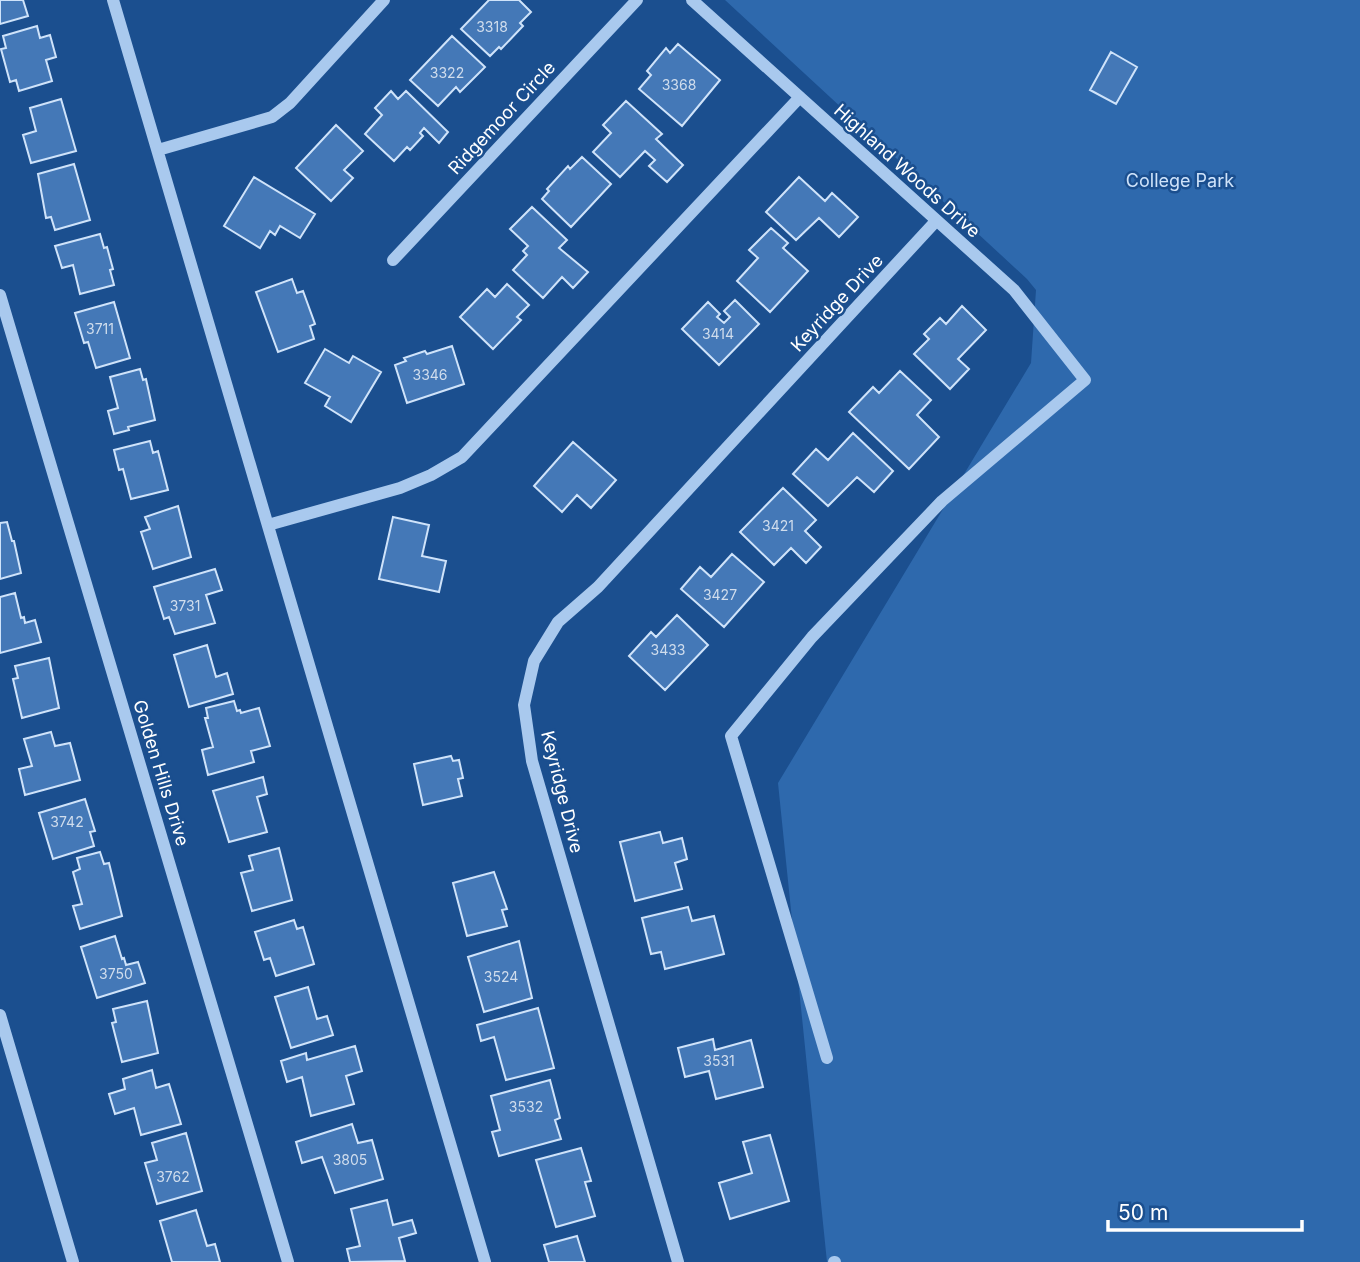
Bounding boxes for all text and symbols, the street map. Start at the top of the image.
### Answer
house number: 3318 [476,18,508,35]
street label: Ridgemoor Circle [444,57,559,179]
house number: 3322 [430,64,464,81]
house number: 3368 [662,76,696,93]
street label: Highland Woods Drive [830,100,985,242]
park label: College Park [1126,170,1234,191]
street label: Keyridge Drive [786,250,887,356]
house number: 3711 [86,320,114,337]
house number: 3414 [702,325,734,342]
house number: 3346 [412,366,448,383]
house number: 3421 [762,517,794,534]
house number: 3427 [703,586,737,603]
house number: 3731 [170,597,200,614]
house number: 3433 [651,641,686,658]
street label: Golden Hills Drive [129,697,194,848]
street label: Keyridge Drive [537,729,588,855]
house number: 3742 [50,813,84,830]
house number: 3750 [99,965,133,982]
house number: 3524 [484,968,518,985]
house number: 3531 [703,1052,735,1069]
house number: 3532 [509,1098,543,1115]
house number: 3805 [333,1151,367,1168]
house number: 3762 [156,1168,190,1185]
scale bar [1108,1188,1302,1232]
text: 50 m [1118,1200,1168,1225]

